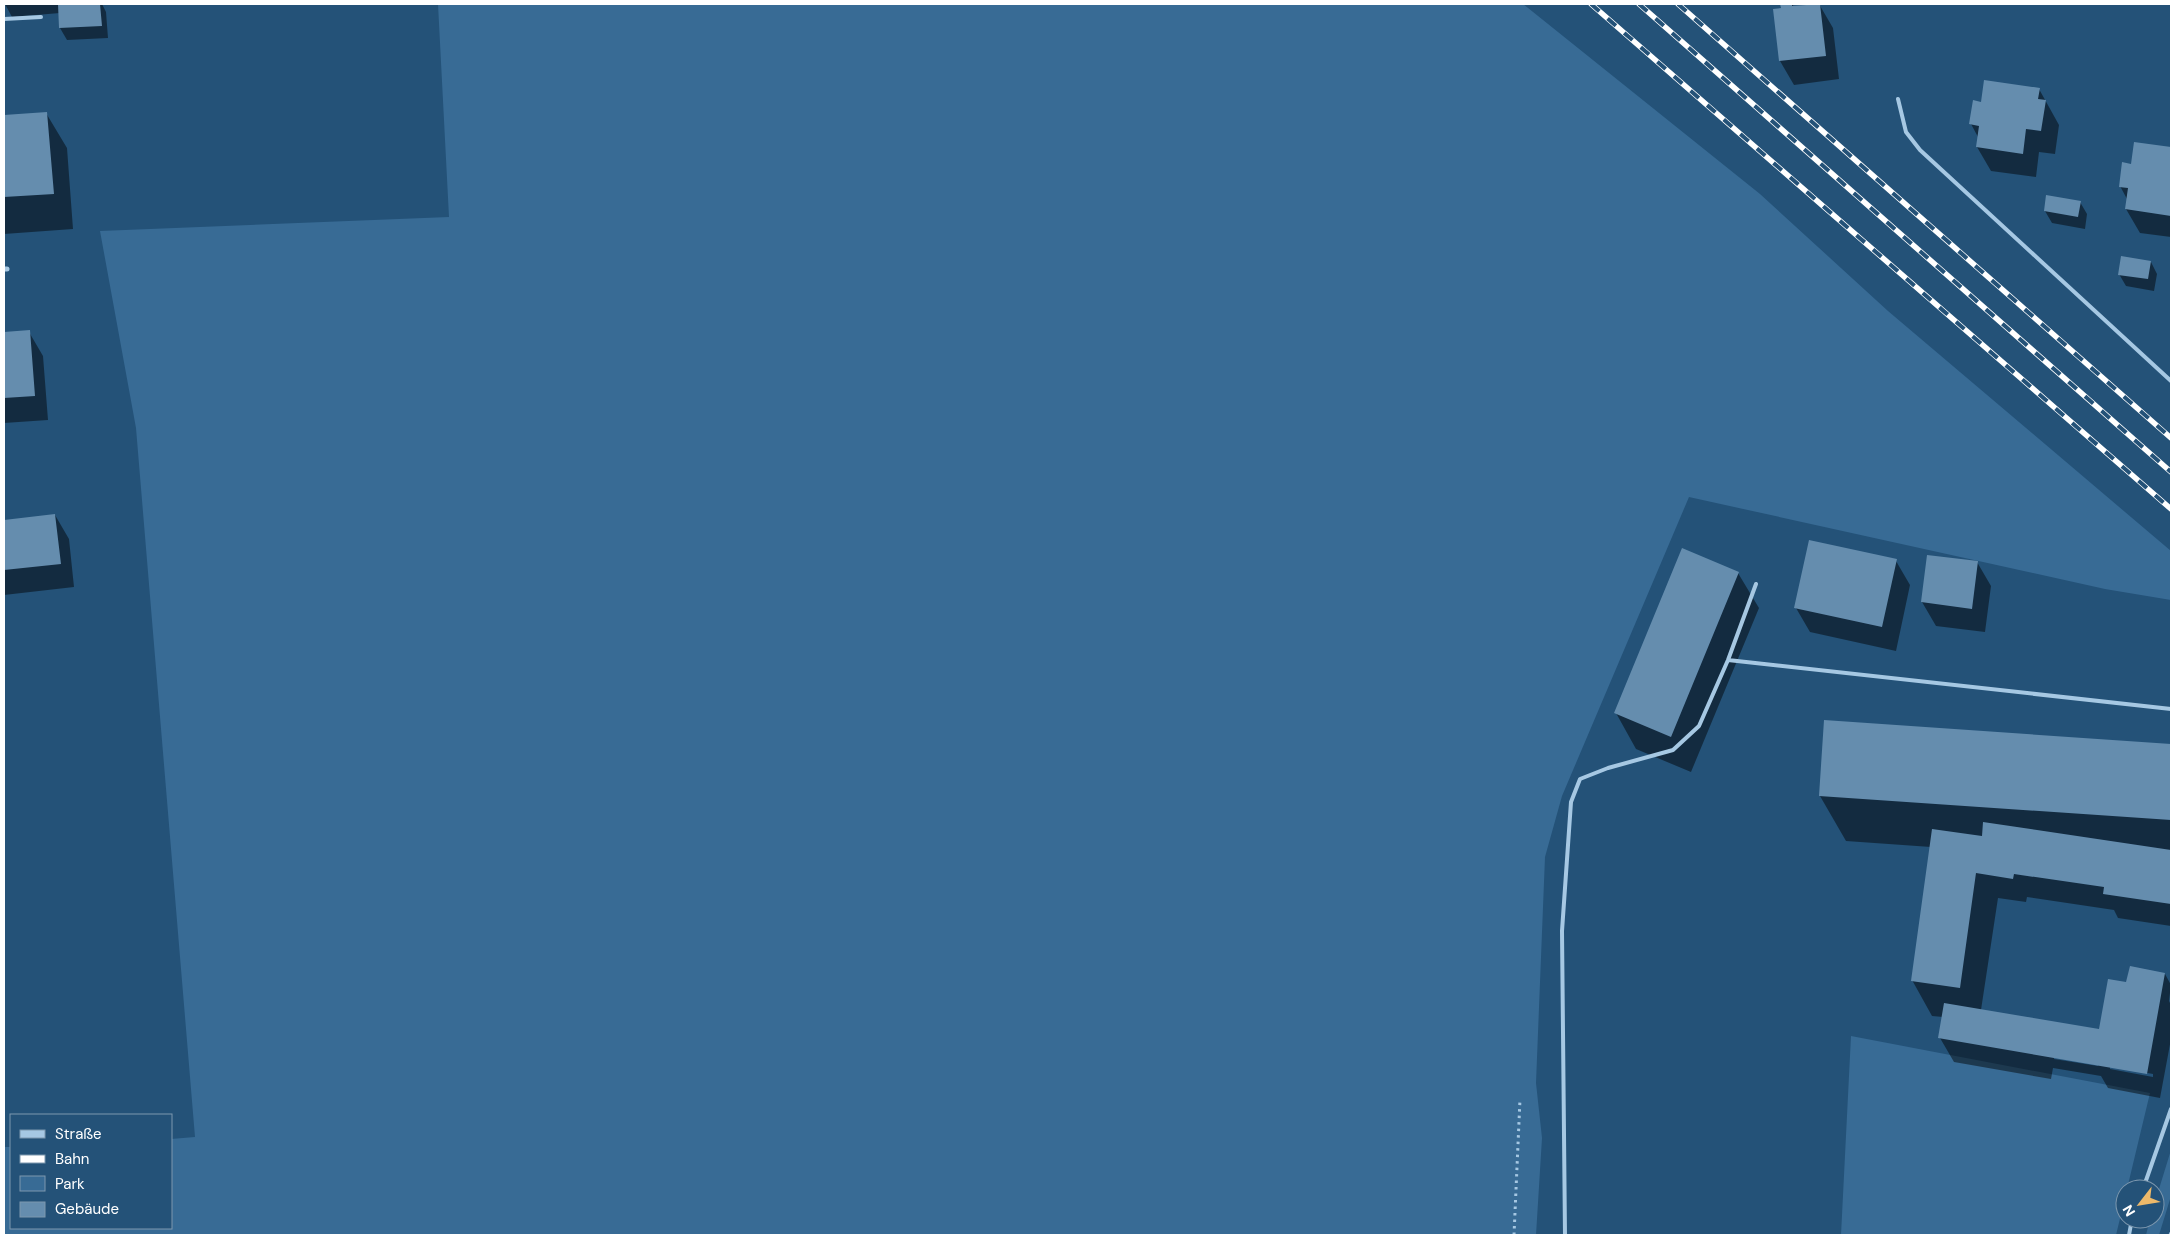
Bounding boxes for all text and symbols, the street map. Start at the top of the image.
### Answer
legend [10,1114,172,1229]
text: Straße [55,1124,102,1144]
text: Bahn [55,1149,89,1169]
text: Park [55,1174,85,1194]
north arrow [2115,1179,2165,1229]
text: Gebäude [55,1199,119,1219]
text: N [2119,1202,2139,1220]

